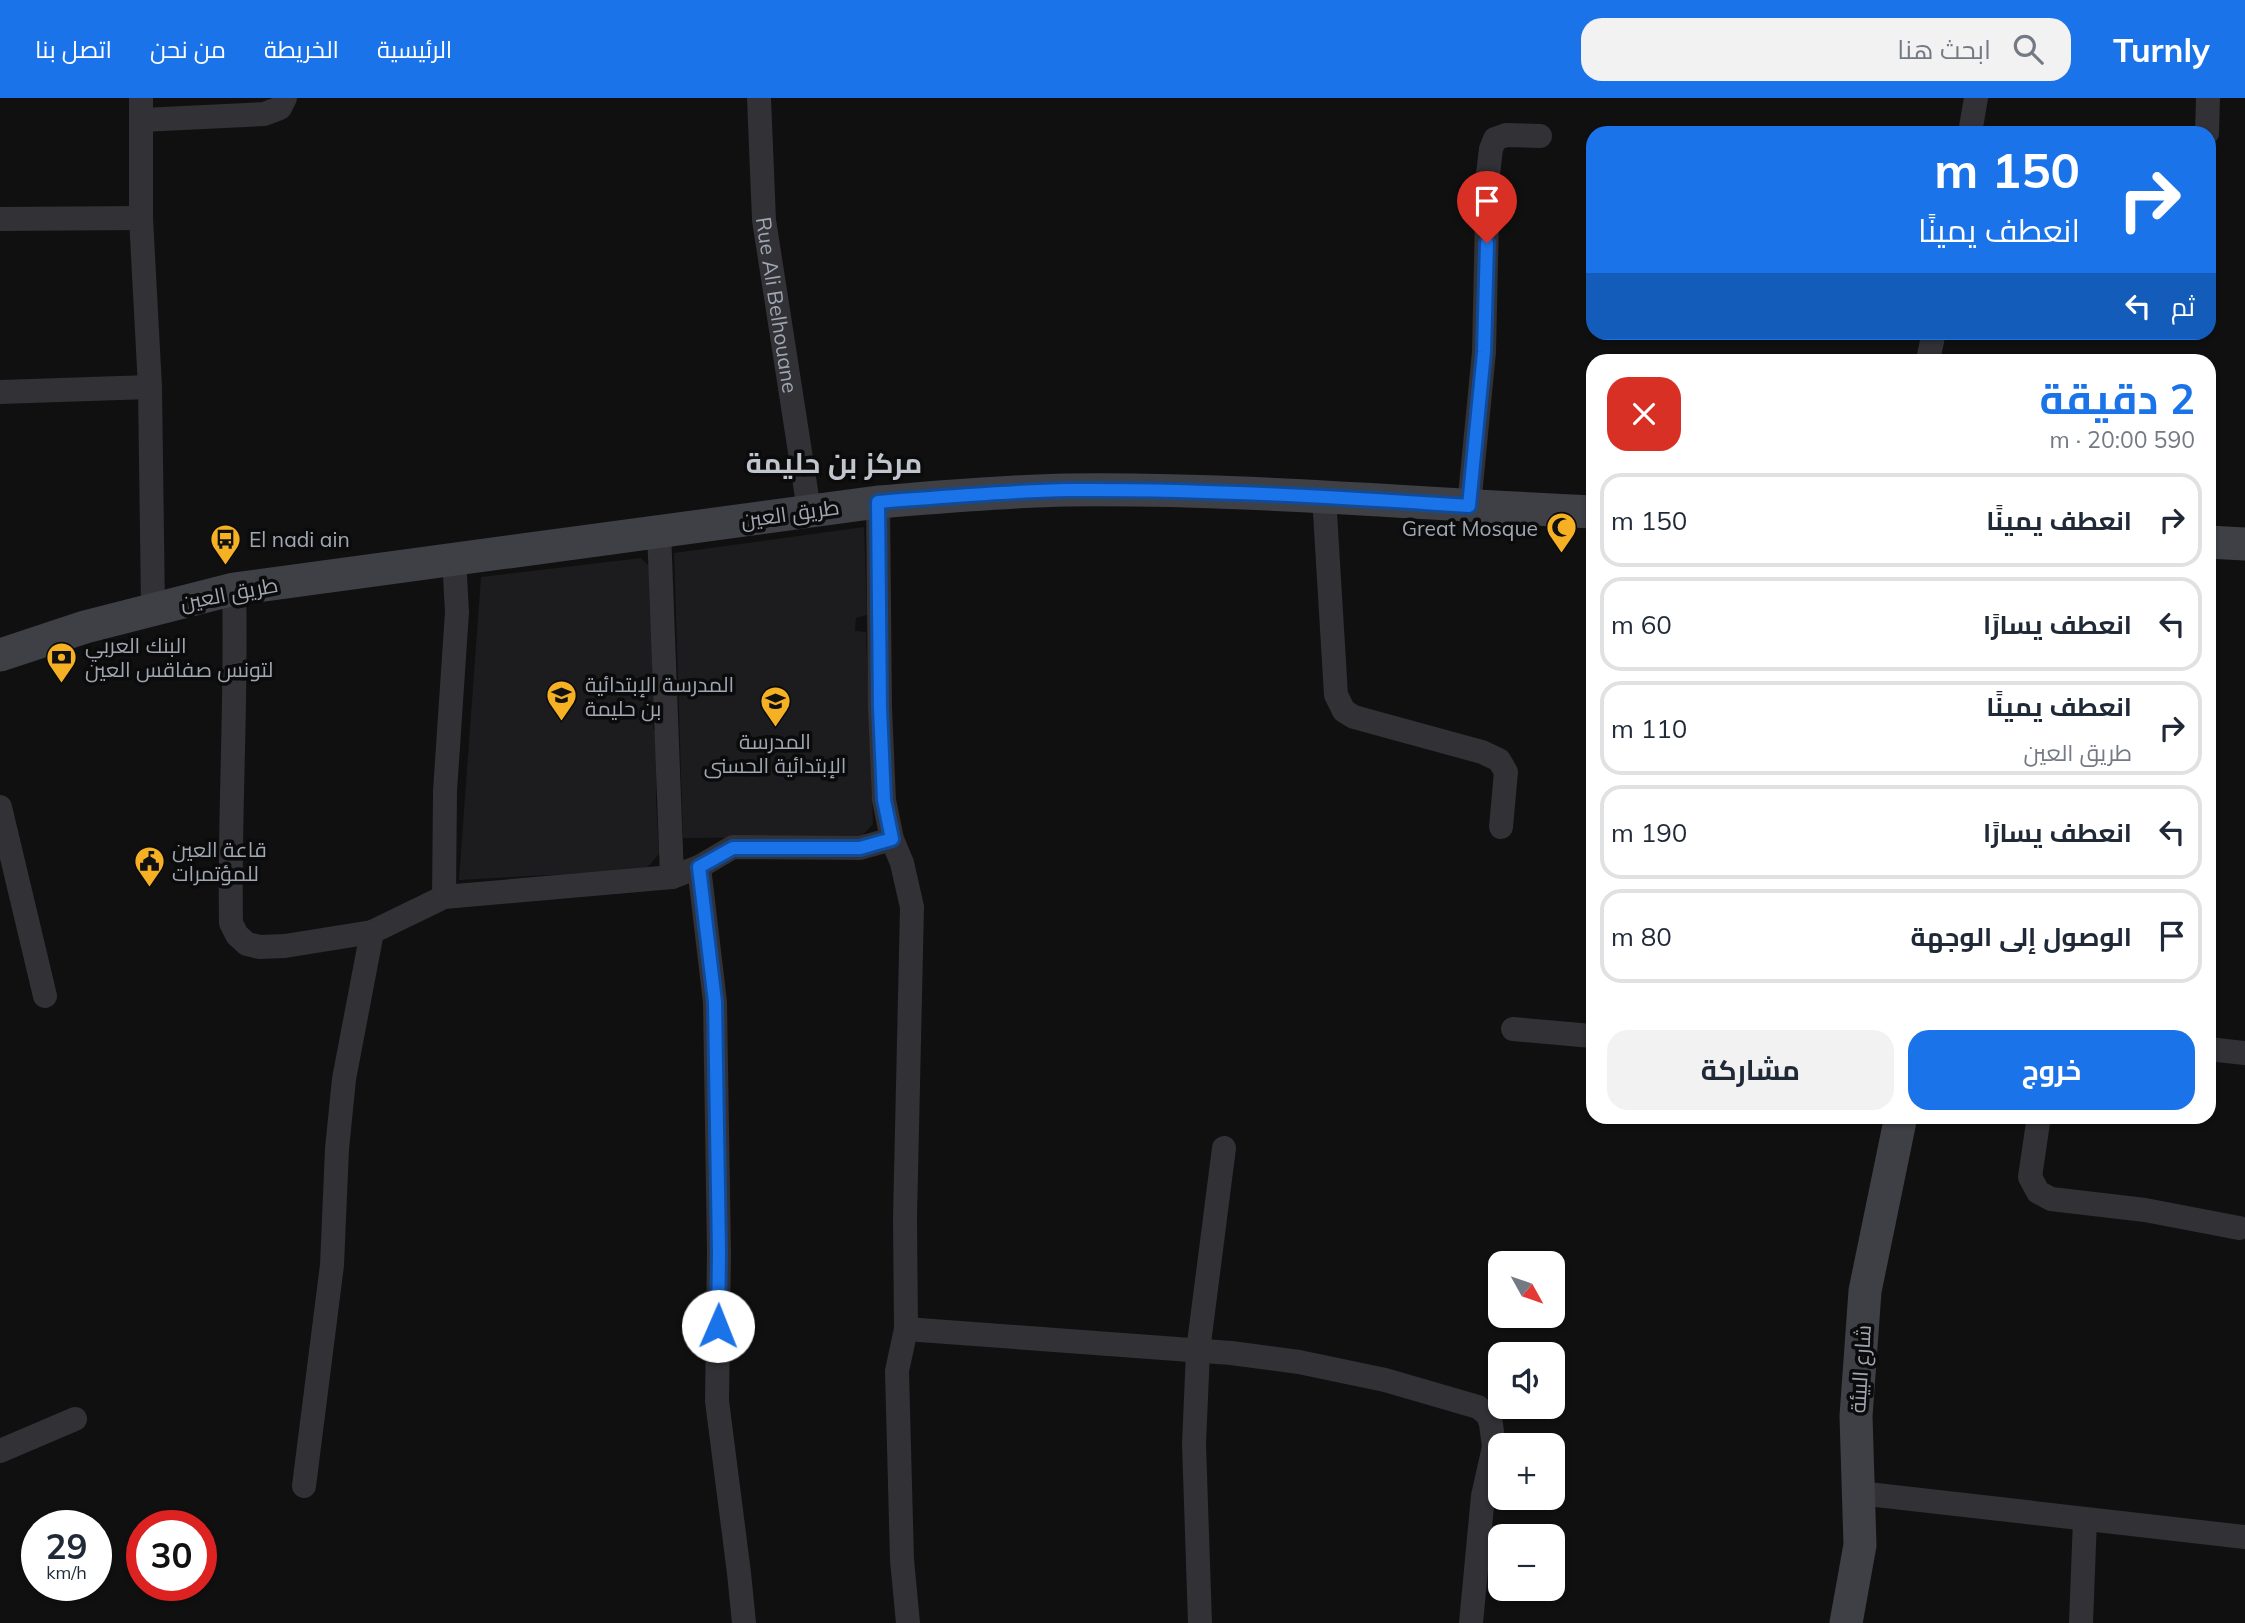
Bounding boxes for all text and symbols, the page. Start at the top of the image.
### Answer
search box [1581,18,2071,81]
text: Turnly [2113,29,2210,70]
icon: search [2009,30,2047,68]
text: ابحث هنا [1897,33,1991,66]
text: اتصل بنا [35,34,112,64]
text: من نحن [150,34,226,64]
text: الخريطة [264,34,339,64]
text: الرئيسية [377,34,452,64]
text: 150 m [1934,139,2080,200]
icon: right [2104,154,2195,245]
pin [1457,171,1517,243]
icon: arrive [1468,182,1506,220]
text: انعطف يمينًا [1918,210,2080,250]
street label: Rue Ali Belhouane [751,215,804,395]
icon: left [2119,287,2157,325]
text: ثم [2171,290,2195,323]
text: 2 دقيقة [2040,372,2195,425]
button: close [1607,377,1681,451]
text: 590 m · 20:00 [2050,425,2195,454]
district label: مركز بن حليمة [746,445,922,480]
street label: طريق العين [739,493,841,534]
icon: right [2153,501,2191,539]
text: 150 m [1611,504,1687,537]
text: انعطف يمينًا [1986,504,2132,537]
mosque icon: Great Mosque [1544,511,1578,555]
place label: Great Mosque [1402,515,1538,541]
bus stop icon: El nadi ain [209,522,243,566]
place label: El nadi ain [249,526,350,552]
street label: طريق العين [178,571,280,616]
icon: left [2153,605,2191,643]
text: 60 m [1611,608,1672,641]
text: انعطف يسارًا [1983,608,2132,641]
place label: البنك العربي لتونس صفاقس العين [85,632,273,683]
bank icon: البنك العربي لتونس صفاقس العين [45,640,79,684]
place label: المدرسة الإبتدائية بن حليمة [585,671,734,722]
school or university icon: المدرسة الإبتدائية بن حليمة [545,679,579,723]
school or university icon: المدرسة الإبتدائية الحسنى [758,684,792,728]
text: انعطف يمينًا [1986,690,2132,723]
icon: right [2153,709,2191,747]
text: 110 m [1611,712,1687,745]
place label: المدرسة الإبتدائية الحسنى [704,728,846,779]
text: طريق العين [2023,738,2132,767]
icon: left [2153,813,2191,851]
text: 190 m [1611,816,1687,849]
text: انعطف يسارًا [1983,816,2132,849]
place label: قاعة العين للمؤتمرات [172,836,267,886]
public building icon: قاعة العين للمؤتمرات [132,844,166,888]
icon: arrive [2153,917,2191,955]
text: 80 m [1611,920,1672,953]
text: الوصول إلى الوجهة [1911,920,2132,953]
button: مشاركة [1607,1030,1894,1110]
button: خروج [1908,1030,2195,1110]
north arrow [1488,1251,1564,1328]
map controls [1488,1251,1565,1601]
position arrow [681,1289,755,1363]
street label: شارع البيئة [1844,1324,1878,1414]
button: sound [1488,1342,1565,1419]
button: + [1488,1433,1565,1510]
speed limit sign: 30 [126,1510,217,1601]
text: 29 [45,1524,88,1568]
button: − [1488,1524,1565,1601]
text: km/h [46,1561,87,1584]

